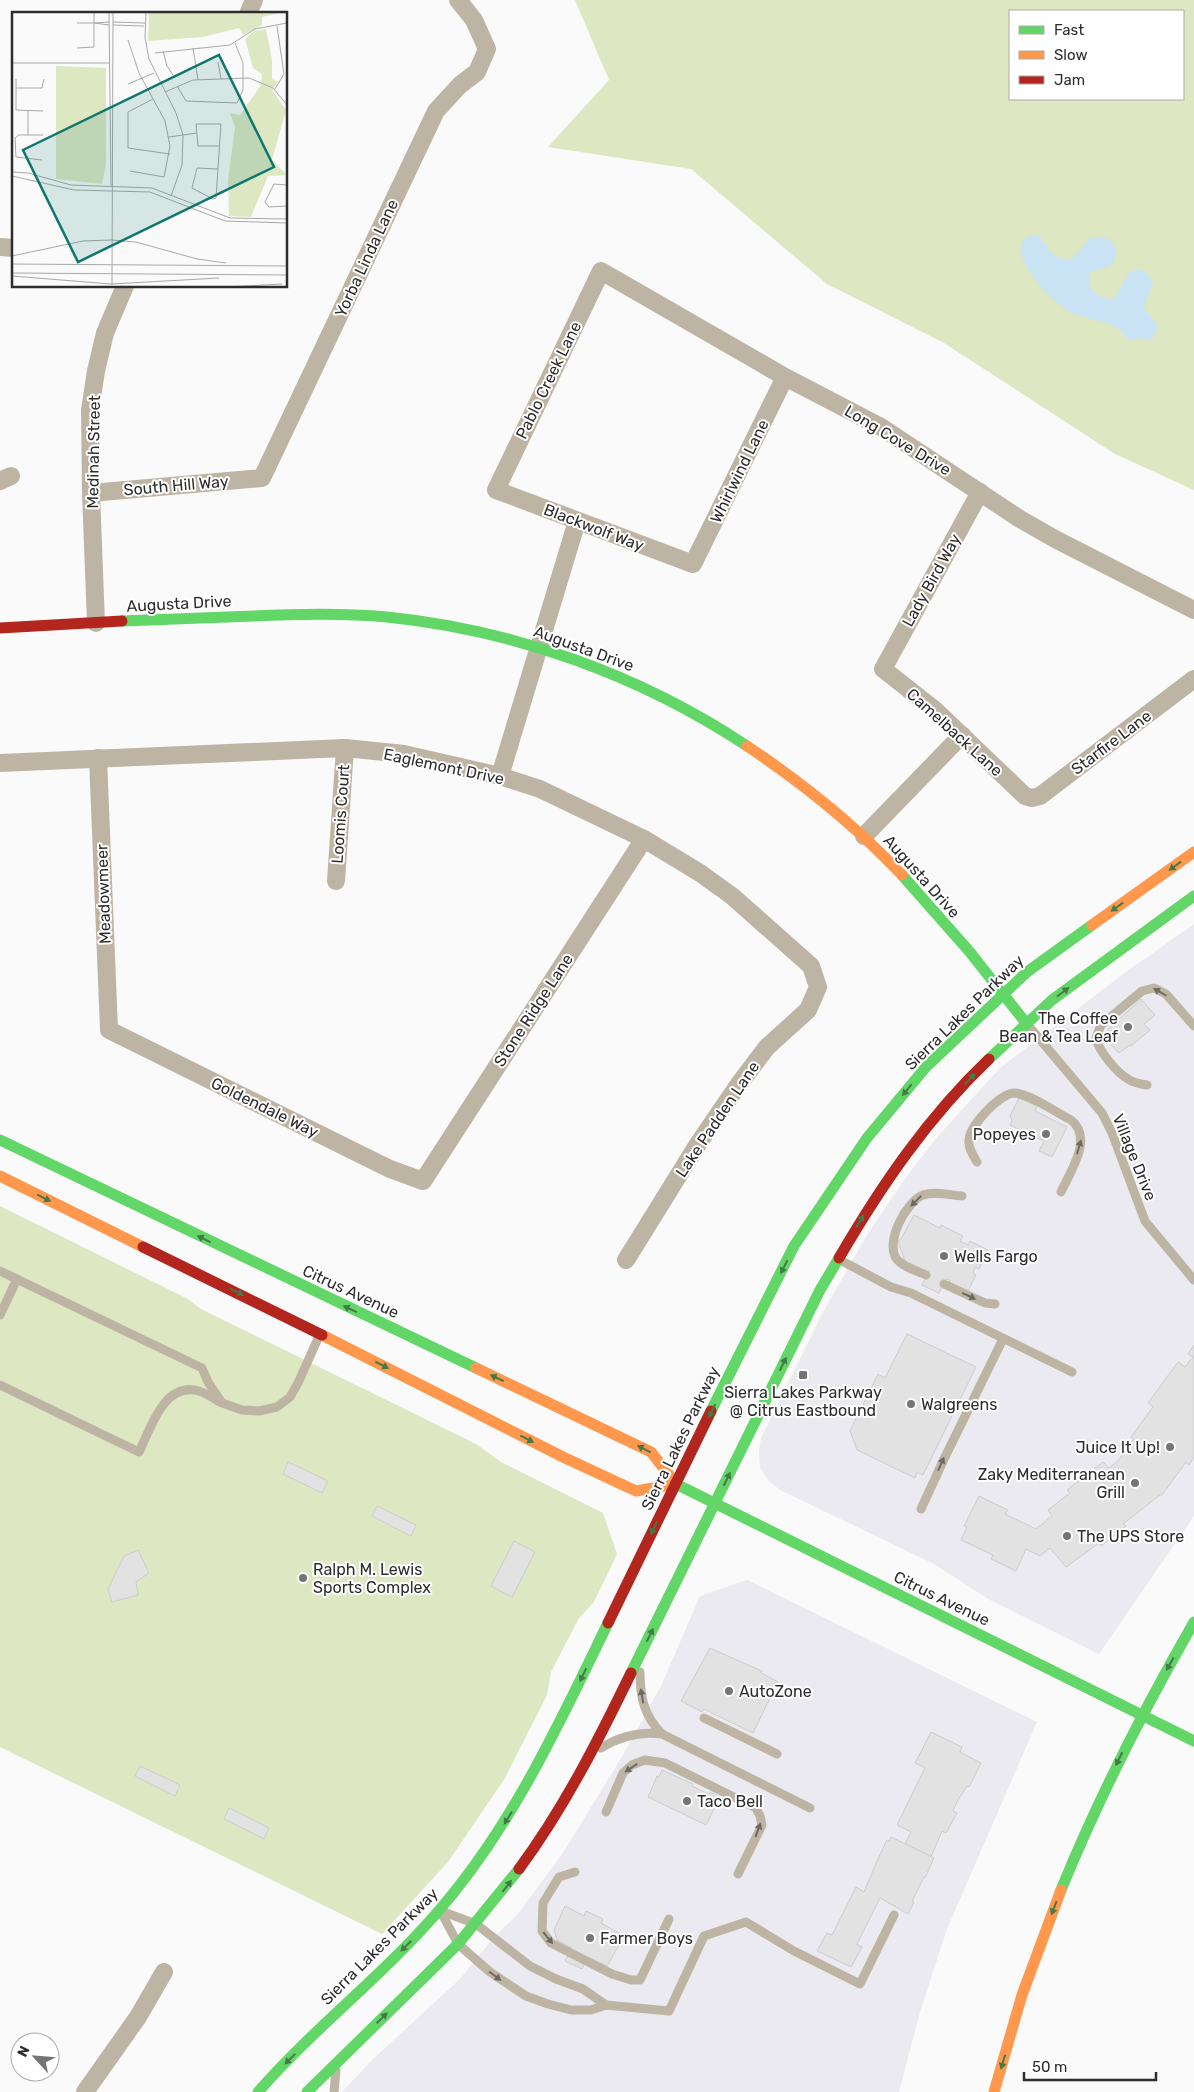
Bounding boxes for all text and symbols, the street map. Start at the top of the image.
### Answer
legend [1009,10,1184,100]
inset map [12,12,288,288]
text: Fast [1054,21,1084,39]
text: Slow [1054,46,1087,64]
text: Jam [1054,71,1085,89]
street label: Yorba Linda Lane [331,196,402,320]
street label: Pablo Creek Lane [512,318,585,442]
street label: Medinah Street [83,395,104,509]
street label: Long Cove Drive [841,401,954,480]
street label: Whirlwind Lane [706,416,773,526]
street label: South Hill Way [123,471,230,500]
street label: Blackwolf Way [541,500,647,555]
street label: Lady Bird Way [898,530,965,630]
street label: Augusta Drive [126,591,232,616]
street label: Augusta Drive [531,622,636,675]
street label: Camelback Lane [903,684,1006,780]
street label: Starfire Lane [1068,706,1155,779]
street label: Eaglemont Drive [382,744,506,789]
street label: Loomis Court [328,764,353,864]
street label: Augusta Drive [879,831,964,922]
street label: Meadowmeer [92,844,115,944]
one-way arrow [1169,860,1182,871]
one-way arrow [1110,902,1124,912]
street label: Stone Ridge Lane [490,950,577,1070]
street label: Sierra Lakes Parkway [901,951,1028,1074]
one-way arrow [1056,986,1069,997]
one-way arrow [1153,988,1168,996]
place label: The Coffee Bean & Tea Leaf [999,1009,1119,1046]
marker: The Coffee Bean & Tea Leaf [1122,1021,1134,1033]
street label: Lake Padden Lane [672,1058,763,1181]
street label: Goldendale Way [208,1073,322,1142]
one-way arrow [964,1074,976,1086]
one-way arrow [902,1083,913,1096]
street label: Village Drive [1109,1111,1161,1203]
place label: Popeyes [973,1125,1036,1144]
marker: Popeyes [1040,1128,1052,1140]
one-way arrow [1075,1140,1083,1155]
one-way arrow [37,1194,51,1202]
one-way arrow [910,1195,922,1207]
one-way arrow [856,1214,865,1227]
one-way arrow [196,1235,211,1243]
place label: Wells Fargo [954,1247,1038,1266]
marker: Wells Fargo [938,1250,950,1262]
one-way arrow [779,1260,788,1273]
street label: Citrus Avenue [300,1261,402,1322]
one-way arrow [230,1289,244,1297]
one-way arrow [962,1292,976,1300]
one-way arrow [343,1304,357,1312]
one-way arrow [779,1357,787,1371]
one-way arrow [375,1361,389,1369]
street label: Sierra Lakes Parkway [637,1363,724,1513]
marker: Sierra Lakes Parkway @ Citrus Eastbound [797,1369,809,1381]
one-way arrow [490,1374,504,1382]
place label: Sierra Lakes Parkway @ Citrus Eastbound [724,1383,882,1420]
place label: Walgreens [921,1395,997,1414]
marker: Walgreens [905,1398,917,1410]
one-way arrow [708,1404,716,1418]
one-way arrow [520,1435,534,1443]
place label: Juice It Up! [1075,1438,1160,1457]
marker: Juice It Up! [1164,1441,1176,1453]
one-way arrow [636,1445,651,1453]
one-way arrow [938,1457,946,1471]
place label: Zaky Mediterranean Grill [978,1465,1125,1502]
one-way arrow [723,1472,731,1487]
marker: Zaky Mediterranean Grill [1129,1477,1141,1489]
one-way arrow [650,1521,658,1535]
place label: The UPS Store [1077,1527,1184,1546]
marker: The UPS Store [1061,1530,1073,1542]
place label: Ralph M. Lewis Sports Complex [313,1560,431,1597]
street label: Citrus Avenue [891,1567,993,1630]
marker: Ralph M. Lewis Sports Complex [297,1572,309,1584]
one-way arrow [646,1628,654,1642]
one-way arrow [1166,1657,1174,1672]
one-way arrow [579,1667,587,1682]
place label: AutoZone [739,1682,812,1701]
marker: AutoZone [723,1685,735,1697]
one-way arrow [637,1687,645,1703]
one-way arrow [1115,1752,1123,1766]
one-way arrow [624,1763,638,1773]
place label: Taco Bell [697,1792,763,1811]
marker: Taco Bell [681,1795,693,1807]
one-way arrow [503,1811,513,1824]
one-way arrow [755,1822,763,1837]
one-way arrow [501,1880,512,1893]
street label: Sierra Lakes Parkway [317,1884,442,2009]
one-way arrow [1049,1901,1057,1915]
place label: Farmer Boys [600,1929,693,1948]
one-way arrow [542,1931,553,1944]
marker: Farmer Boys [584,1932,596,1944]
one-way arrow [401,1940,413,1952]
one-way arrow [488,1970,501,1981]
one-way arrow [376,2012,388,2024]
north arrow [10,2032,60,2082]
text: N [14,2043,34,2060]
scale bar [1024,2050,1156,2082]
one-way arrow [284,2052,296,2064]
one-way arrow [998,2055,1006,2070]
text: 50 m [1032,2058,1067,2076]

